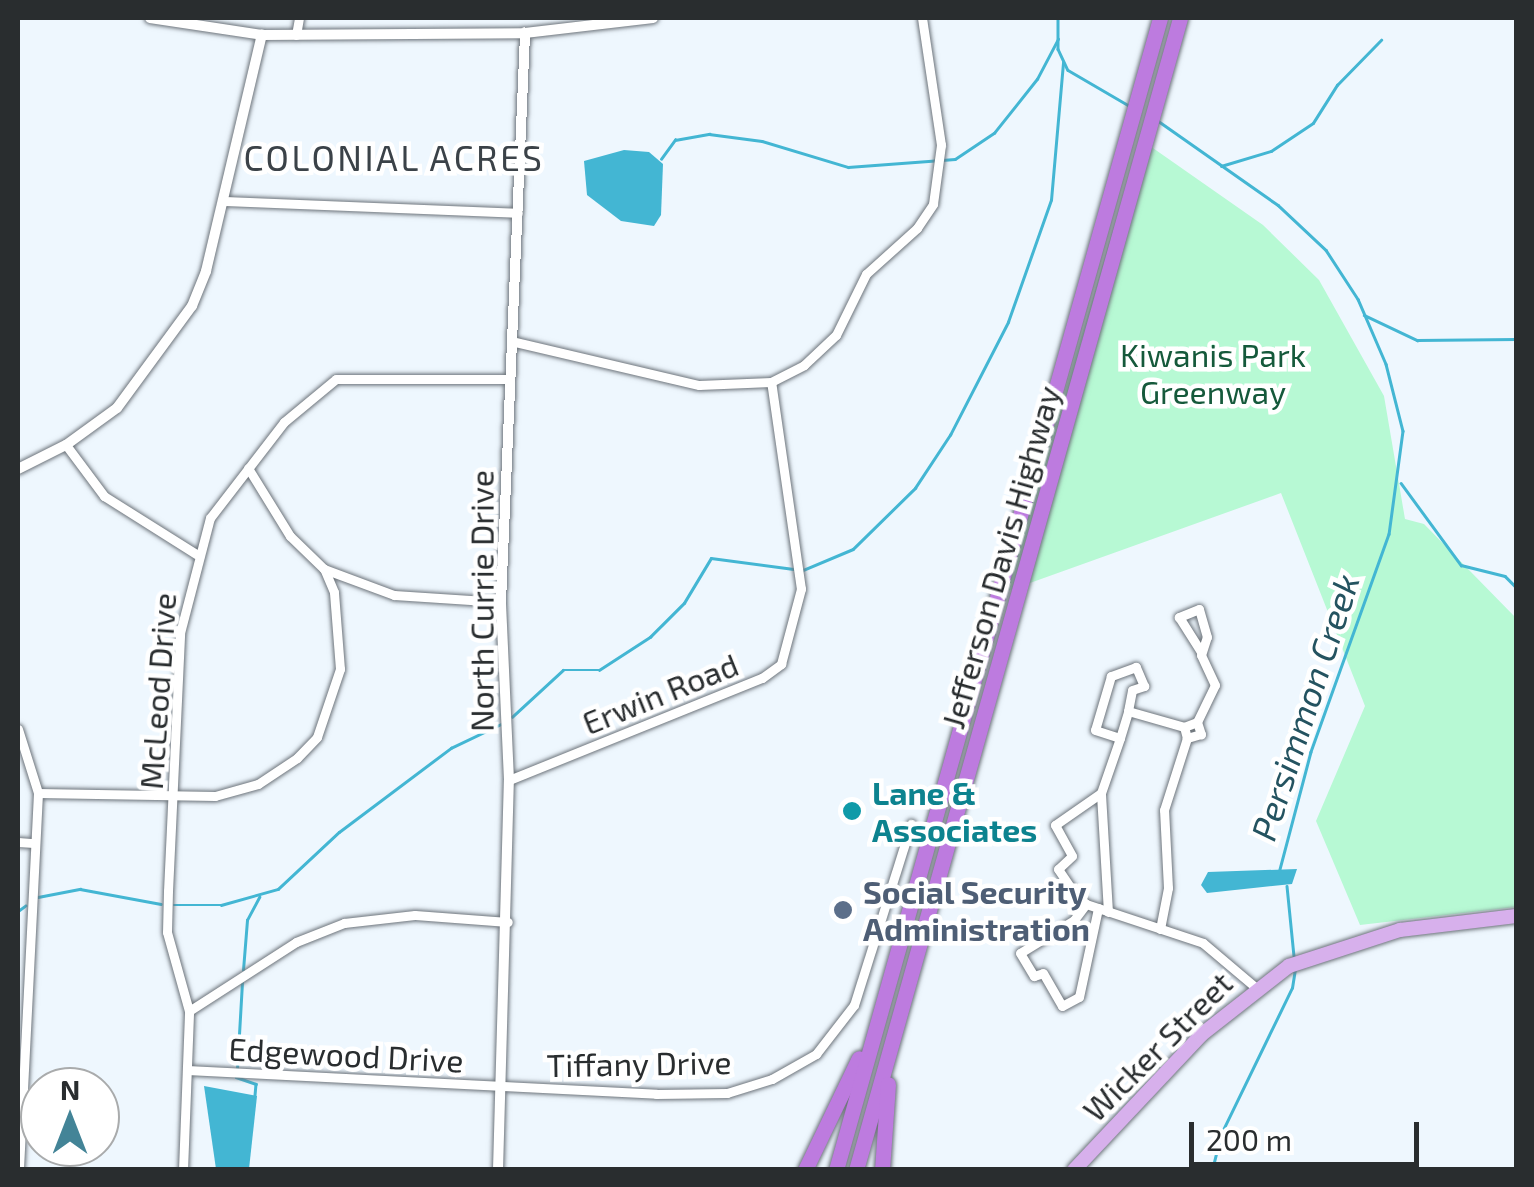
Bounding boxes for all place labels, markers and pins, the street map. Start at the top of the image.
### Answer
place label: Lane & Associates [872,774,1037,849]
marker: Lane & Associates [841,800,863,822]
place label: Social Security Administration [863,873,1090,948]
marker: Social Security Administration [832,899,854,921]

